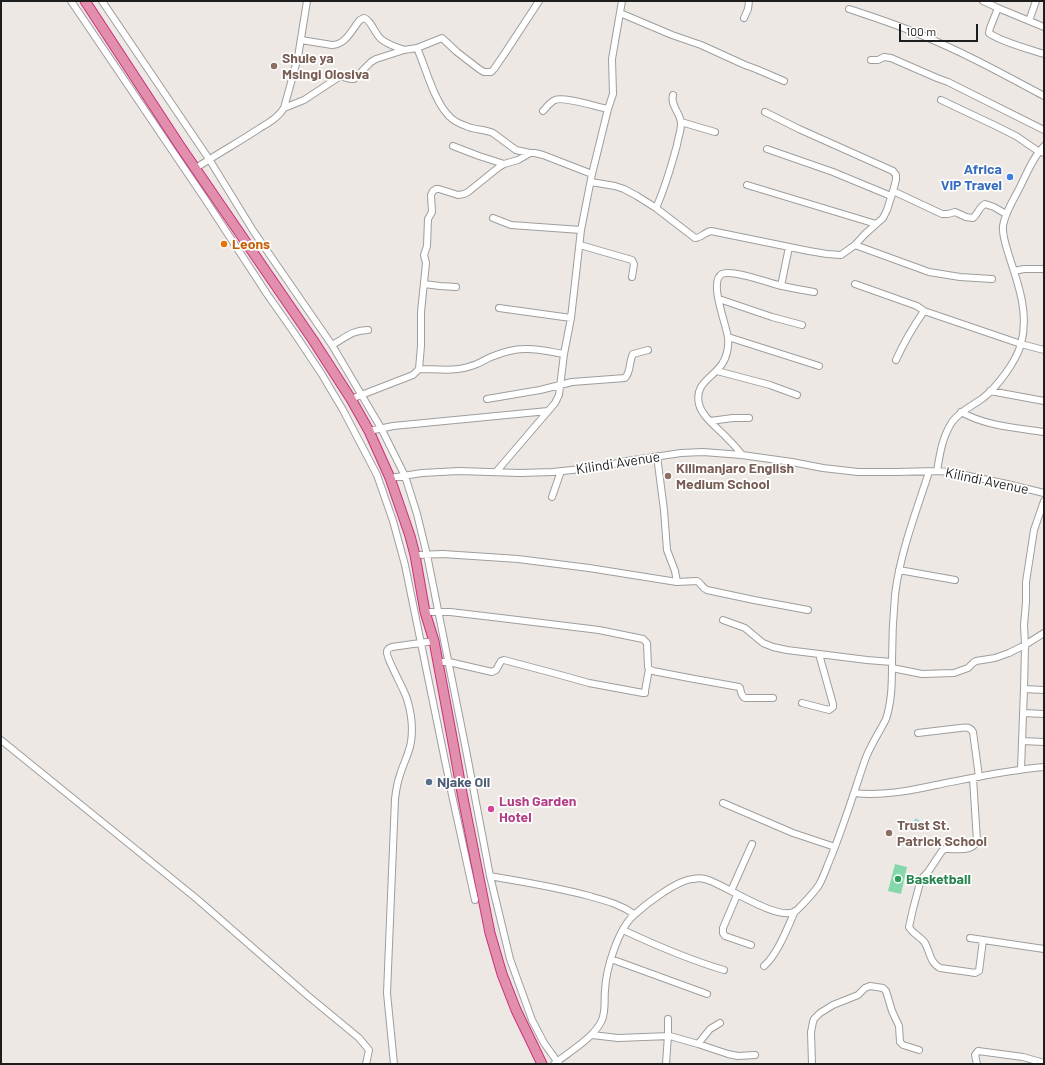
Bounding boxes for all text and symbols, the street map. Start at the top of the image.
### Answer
scale bar [901,16,980,42]
text: 100 m [906,24,936,38]
place label: Shule ya Msingi Olosiva [282,50,369,82]
marker: Shule ya Msingi Olosiva [269,61,279,71]
place label: Africa VIP Travel [941,161,1002,194]
marker: Africa VIP Travel [1005,172,1015,182]
place label: Leons [232,236,270,252]
marker: Leons [219,239,229,249]
street label: Kilindi Avenue [575,448,661,478]
place label: Kilimanjaro English Medium School [676,460,794,492]
street label: Kilindi Avenue [944,464,1030,498]
marker: Kilimanjaro English Medium School [663,471,673,481]
place label: Njake Oil [437,774,490,790]
marker: Njake Oil [424,777,434,787]
place label: Lush Garden Hotel [499,793,576,826]
marker: Lush Garden Hotel [486,804,496,814]
place label: Trust St. Patrick School [897,817,987,850]
marker: Trust St. Patrick School [884,828,894,838]
place label: Basketball [906,871,971,887]
marker: Basketball [893,874,903,884]

